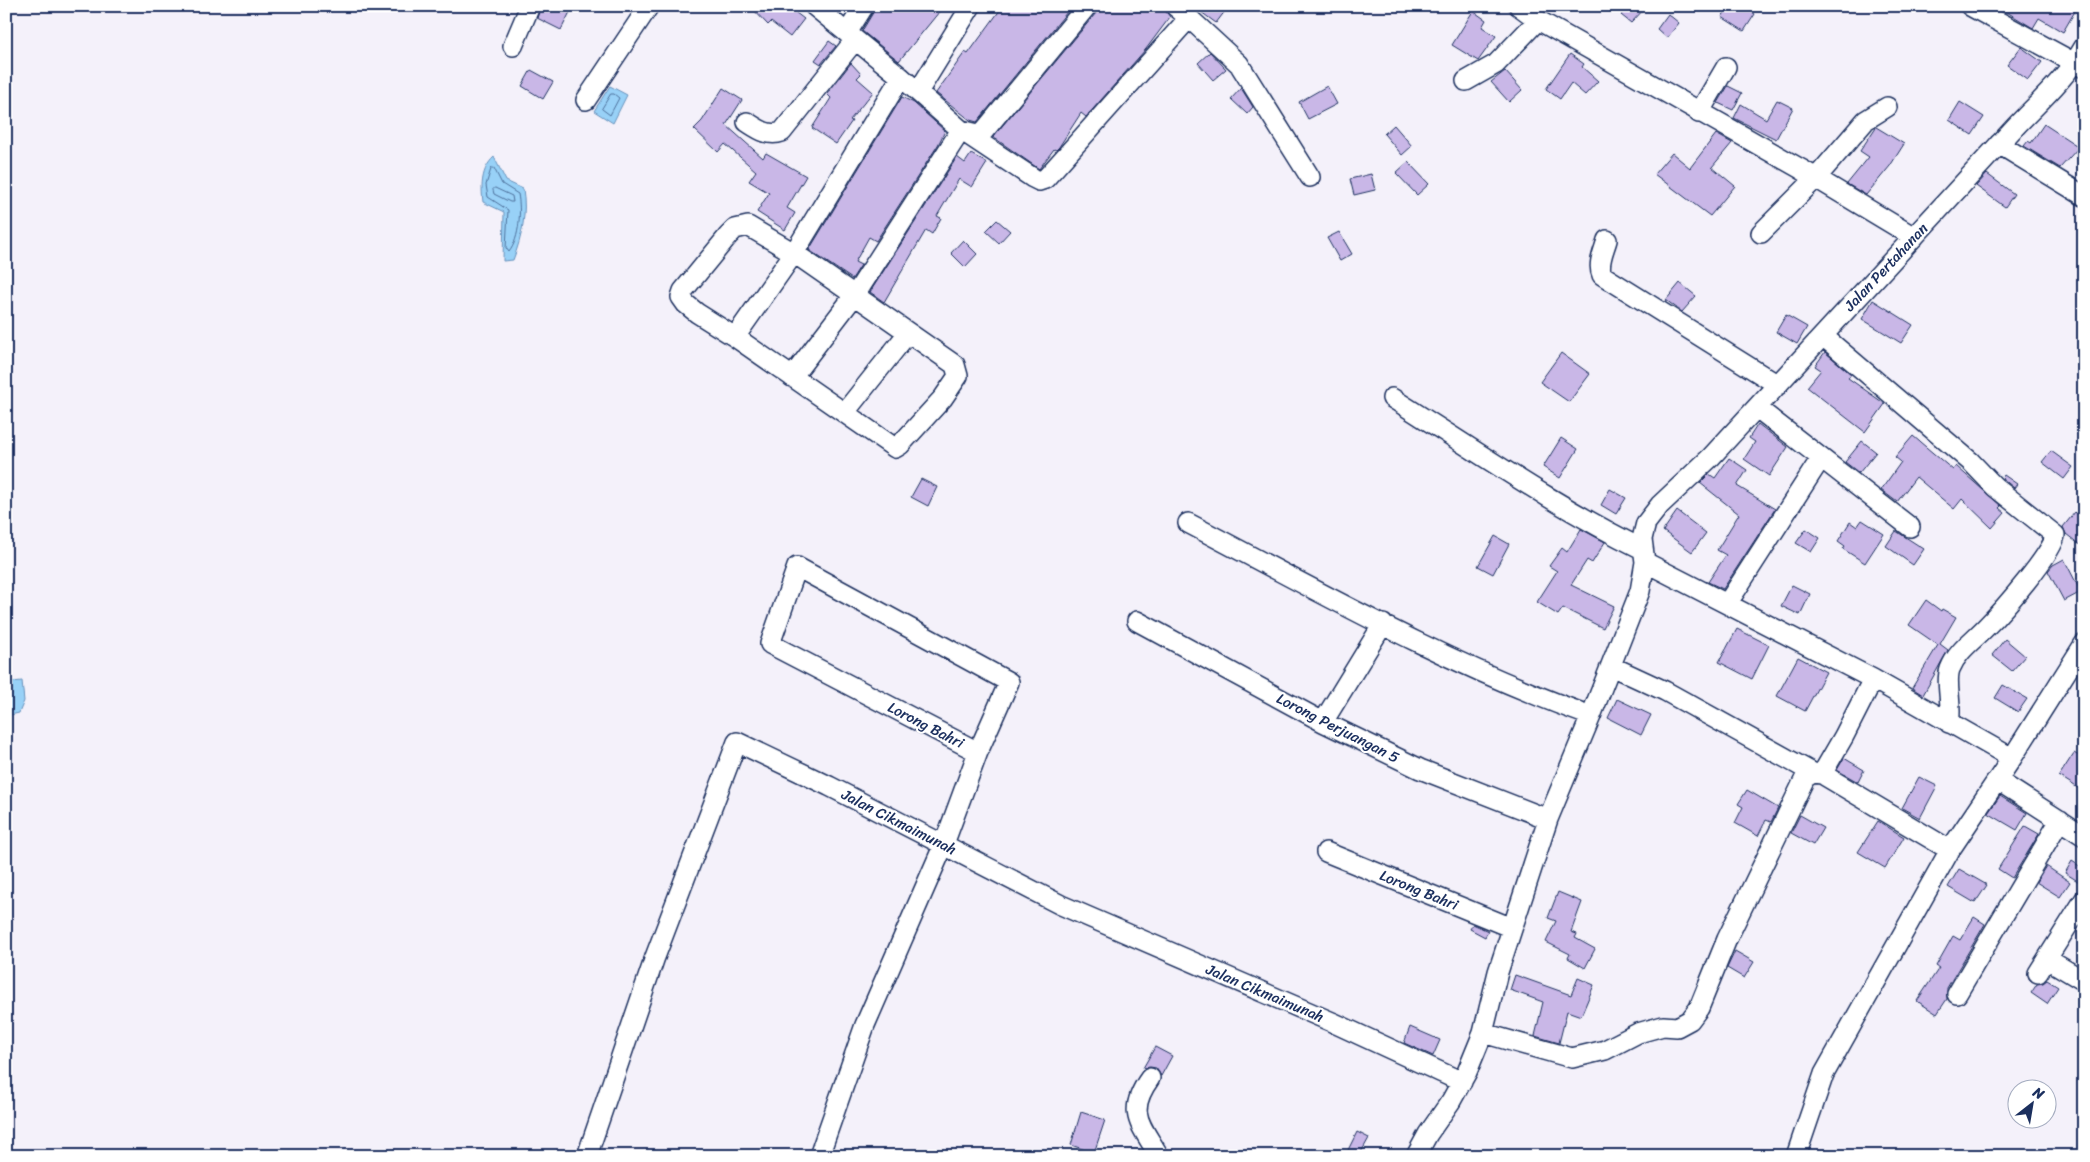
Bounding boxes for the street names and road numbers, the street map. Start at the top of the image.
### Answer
street label: Jalan Pertahanan [1837,217,1934,318]
street label: Lorong Perjuangan 5 [1272,686,1404,770]
street label: Lorong Bahri [883,695,970,756]
street label: Jalan Cikmaimunah [836,781,961,862]
street label: Lorong Bahri [1376,862,1463,918]
street label: Jalan Cikmaimunah [1201,956,1328,1030]

